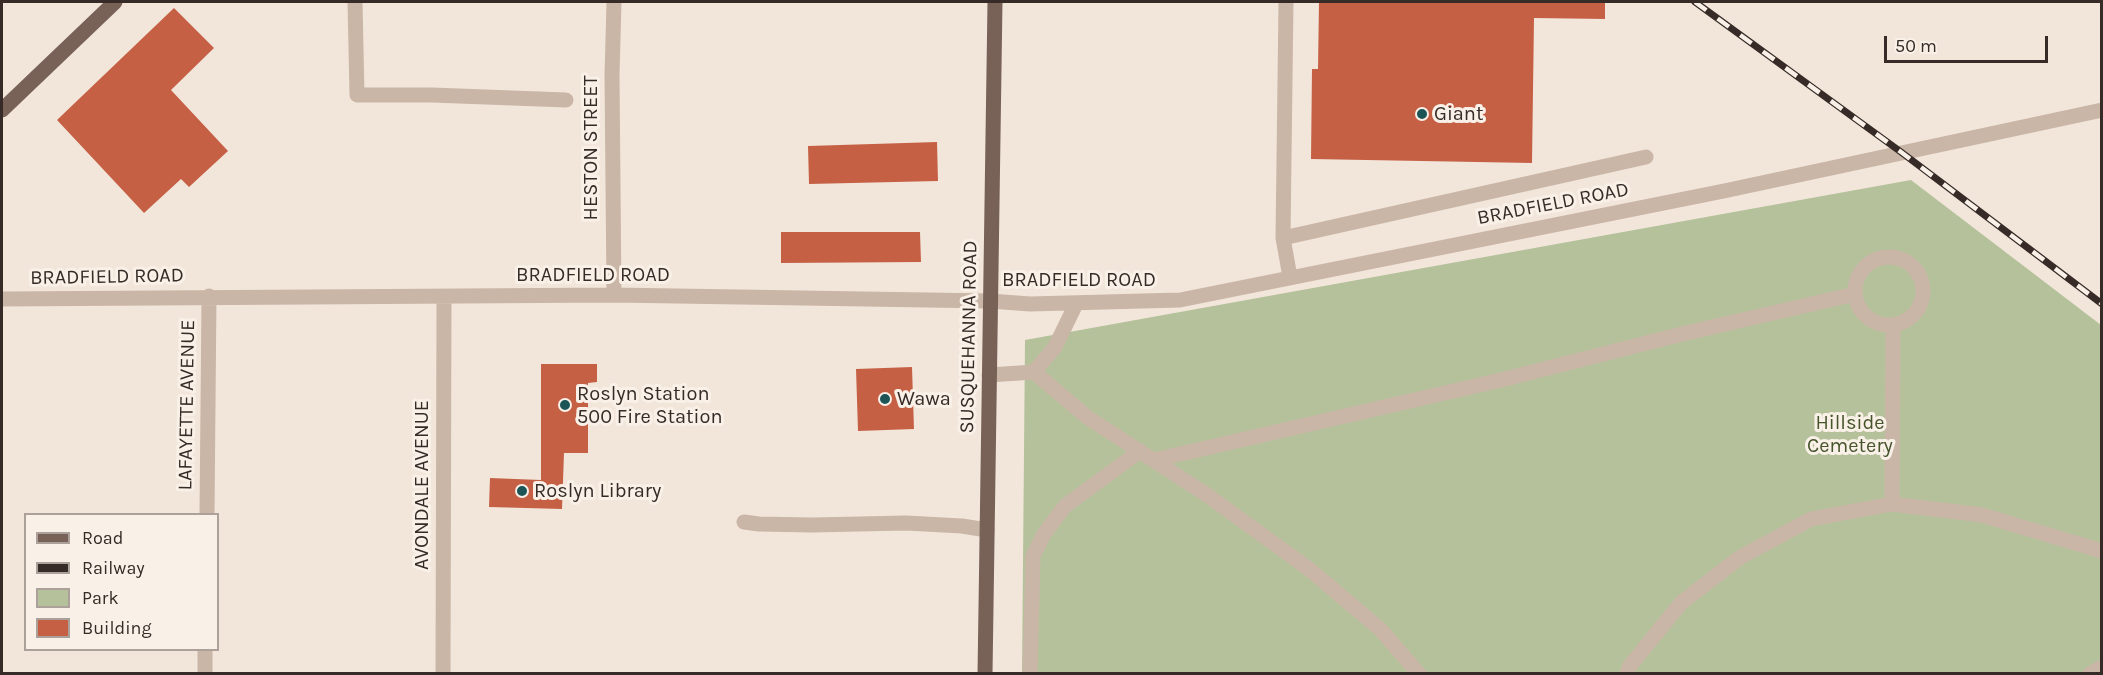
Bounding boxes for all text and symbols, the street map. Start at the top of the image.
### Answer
scale bar [1887,24,2050,62]
text: 50 m [1895,35,1937,57]
street label: HESTON STREET [579,76,603,220]
place label: Giant [1434,102,1483,126]
marker: Giant [1415,107,1429,121]
street label: BRADFIELD ROAD [1475,178,1631,230]
street label: SUSQUEHANNA ROAD [955,240,983,434]
street label: BRADFIELD ROAD [516,263,670,287]
street label: BRADFIELD ROAD [30,264,184,290]
street label: BRADFIELD ROAD [1002,268,1156,292]
street label: LAFAYETTE AVENUE [174,319,200,491]
place label: Roslyn Station 500 Fire Station [577,382,723,429]
place label: Wawa [897,387,951,411]
marker: Wawa [878,392,892,406]
marker: Roslyn Station 500 Fire Station [558,398,572,412]
street label: AVONDALE AVENUE [410,400,434,570]
park label: Hillside Cemetery [1807,411,1893,458]
place label: Roslyn Library [534,479,661,503]
marker: Roslyn Library [515,484,529,498]
legend [24,513,219,651]
text: Road [82,527,123,549]
text: Railway [82,557,145,579]
text: Park [82,587,119,609]
text: Building [82,617,152,639]

